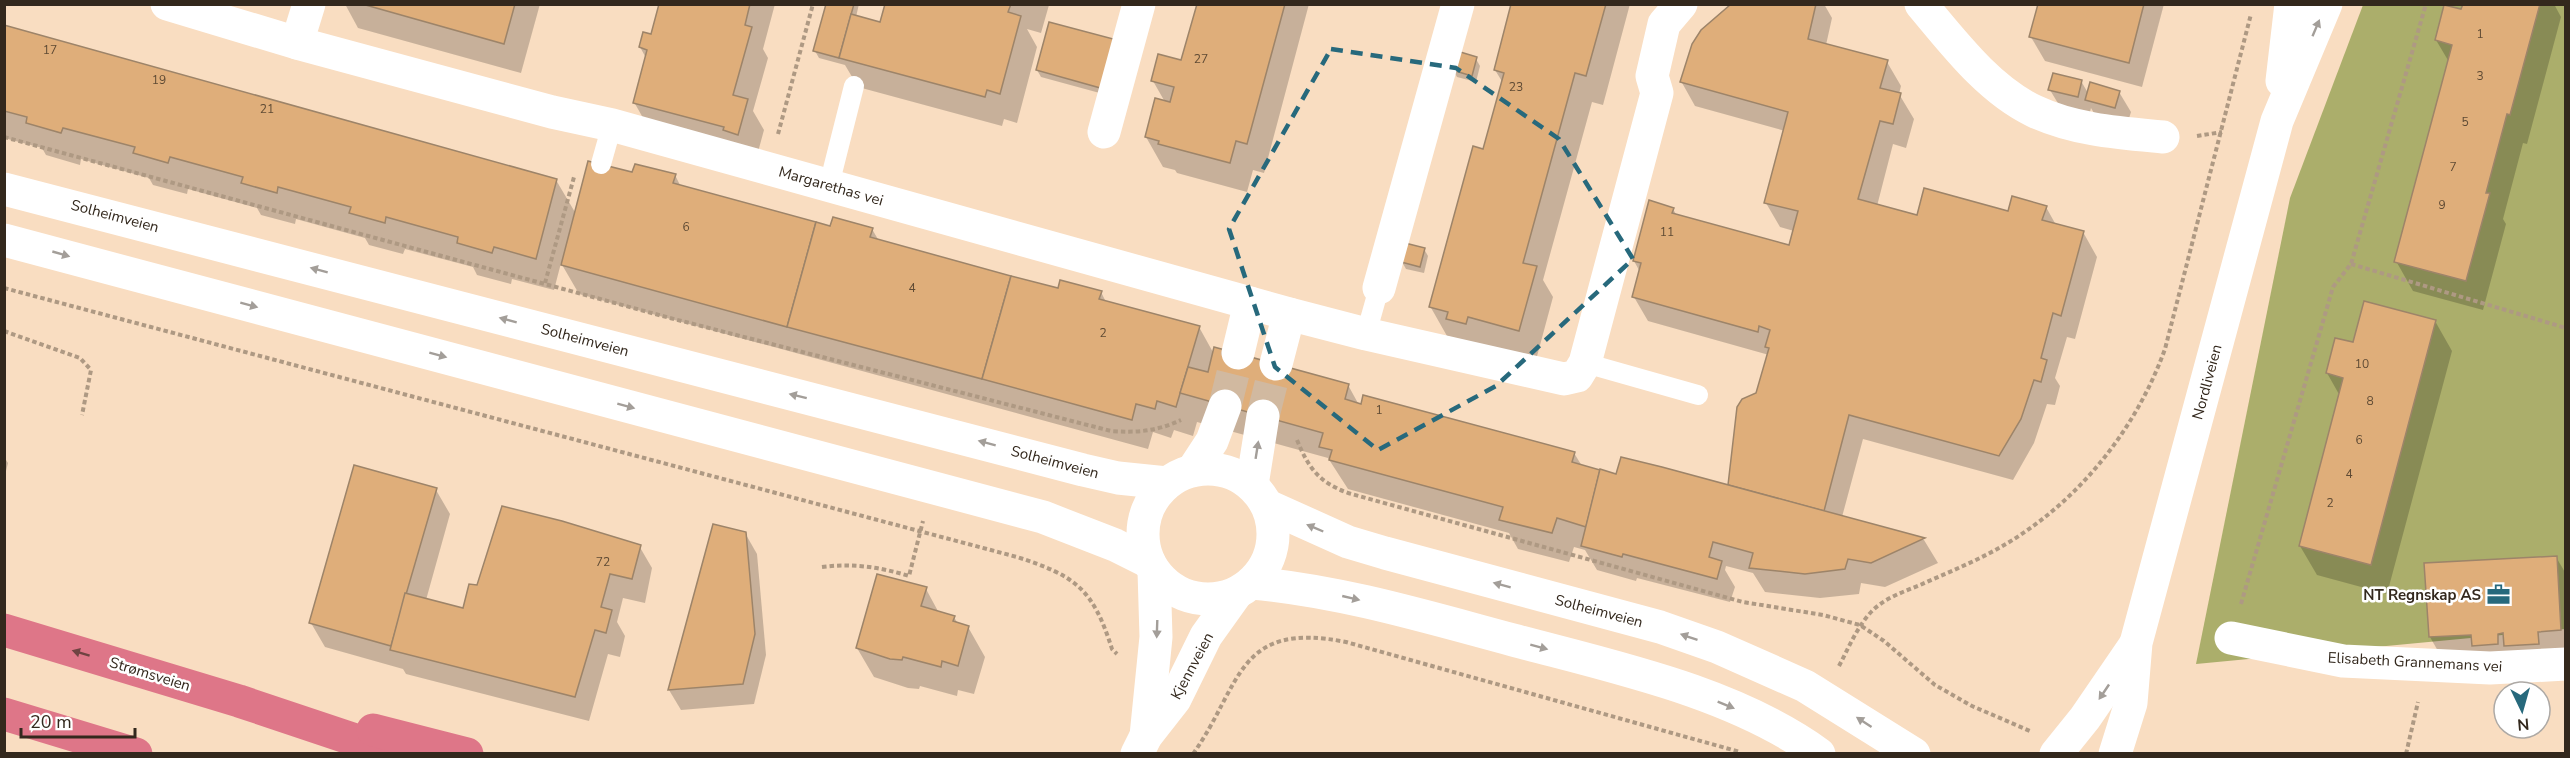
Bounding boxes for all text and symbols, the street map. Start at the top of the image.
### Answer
one-way arrow [2311,19,2321,37]
house number: 1 [2476,26,2484,42]
house number: 17 [43,42,57,58]
house number: 27 [1194,51,1208,67]
house number: 3 [2476,68,2484,84]
house number: 19 [152,72,166,88]
house number: 23 [1509,79,1523,95]
house number: 21 [260,101,274,117]
house number: 5 [2461,114,2469,130]
house number: 7 [2449,159,2457,175]
street label: Margarethas vei [776,162,886,210]
street label: Solheimveien [69,195,161,237]
house number: 9 [2438,197,2446,213]
house number: 6 [682,219,690,235]
house number: 11 [1660,224,1674,240]
one-way arrow [52,250,70,259]
one-way arrow [310,264,328,274]
house number: 4 [908,280,916,296]
one-way arrow [240,300,259,310]
one-way arrow [498,315,516,324]
street label: Solheimveien [539,319,631,361]
house number: 2 [1099,325,1107,341]
street label: Nordliveien [2187,342,2227,422]
one-way arrow [429,351,447,360]
house number: 10 [2355,356,2369,372]
one-way arrow [789,390,807,400]
house number: 8 [2366,393,2374,409]
one-way arrow [617,401,635,411]
house number: 1 [1375,402,1383,418]
house number: 6 [2355,432,2363,448]
one-way arrow [978,438,996,448]
street label: Solheimveien [1009,441,1101,483]
one-way arrow [1252,441,1261,460]
house number: 4 [2345,466,2353,482]
house number: 2 [2326,495,2334,511]
one-way arrow [1306,523,1324,533]
house number: 72 [596,554,610,570]
one-way arrow [1493,579,1511,589]
office icon: NT Regnskap AS [2486,582,2512,608]
place label: NT Regnskap AS [2363,585,2481,605]
street label: Solheimveien [1553,590,1645,632]
one-way arrow [1342,593,1360,603]
one-way arrow [1152,620,1161,639]
street label: Kjennveien [1166,629,1218,703]
one-way arrow [1680,632,1698,642]
one-way arrow [1531,643,1549,652]
street label: Elisabeth Grannemans vei [2327,647,2503,677]
one-way arrow [72,648,90,657]
street label: Strømsveien [107,652,193,696]
north arrow [2492,680,2552,740]
one-way arrow [2098,684,2109,700]
one-way arrow [1717,700,1735,710]
scale bar [21,701,135,739]
text: 20 m [30,710,72,734]
text: N [2516,712,2530,735]
one-way arrow [1856,716,1873,727]

